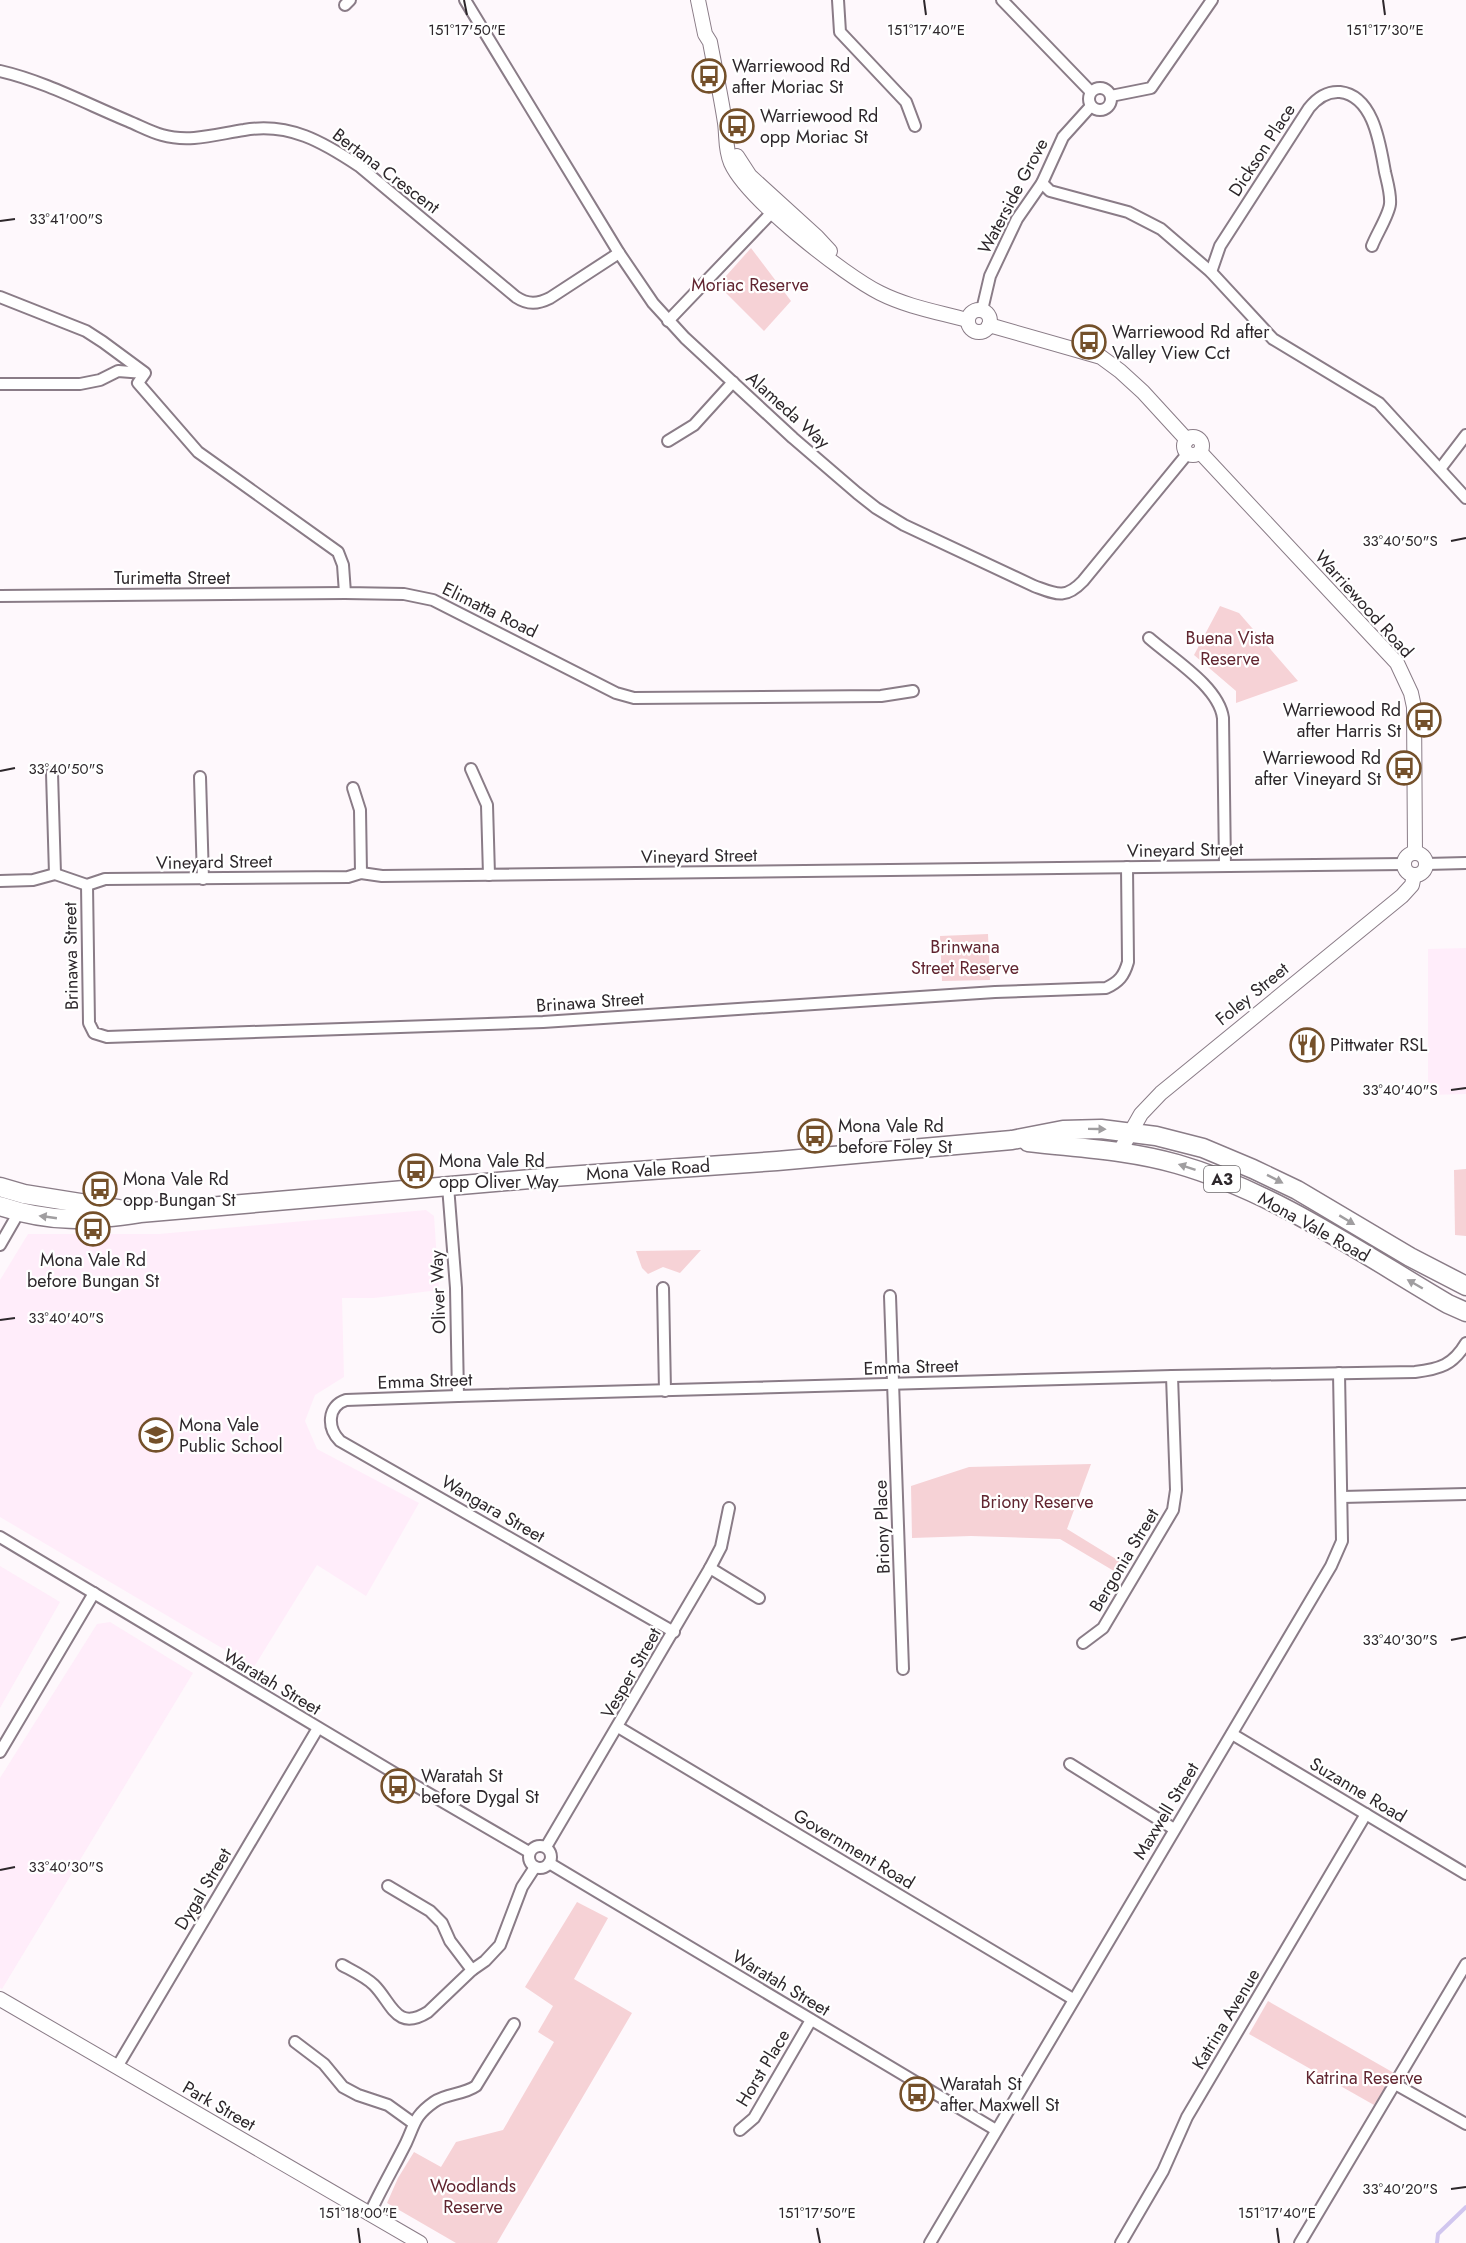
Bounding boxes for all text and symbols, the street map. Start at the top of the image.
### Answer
text: 151°17'50"E [428,19,506,41]
text: 151°17'40"E [887,19,965,41]
text: 151°17'30"E [1346,19,1424,41]
place label: Warriewood Rd after Moriac St [732,53,850,100]
bus stop icon: Warriewood Rd after Moriac St [691,58,727,94]
street label: Dickson Place [1222,99,1302,201]
place label: Warriewood Rd opp Moriac St [760,103,878,150]
bus stop icon: Warriewood Rd opp Moriac St [719,108,755,144]
street label: Bertana Crescent [327,122,446,220]
street label: Waterside Grove [972,134,1054,258]
text: 33°41'00"S [29,208,103,230]
park label: Moriac Reserve [691,272,809,298]
place label: Warriewood Rd after Valley View Cct [1112,319,1270,366]
bus stop icon: Warriewood Rd after Valley View Cct [1071,324,1107,360]
street label: Alameda Way [740,365,836,455]
text: 33°40'50"S [1362,530,1438,552]
street label: Warriewood Road [1309,544,1419,664]
street label: Turimetta Street [114,565,231,591]
street label: Elimatta Road [438,576,542,644]
park label: Buena Vista Reserve [1185,625,1275,672]
place label: Warriewood Rd after Harris St [1283,697,1402,744]
bus stop icon: Warriewood Rd after Harris St [1406,702,1442,738]
place label: Warriewood Rd after Vineyard St [1254,745,1382,792]
bus stop icon: Warriewood Rd after Vineyard St [1386,750,1422,786]
text: 33°40'50"S [28,758,104,780]
street label: Vineyard Street [1127,836,1244,864]
street label: Vineyard Street [641,842,758,870]
street label: Vineyard Street [156,848,273,876]
street label: Brinawa Street [57,901,85,1010]
park label: Brinwana Street Reserve [911,934,1019,981]
street label: Foley Street [1210,956,1295,1032]
street label: Brinawa Street [535,985,646,1019]
restaurant icon: Pittwater RSL [1289,1027,1325,1063]
place label: Pittwater RSL [1330,1032,1427,1058]
text: 33°40'40"S [1362,1079,1438,1101]
place label: Mona Vale Rd before Foley St [838,1113,953,1160]
bus stop icon: Mona Vale Rd before Foley St [797,1118,833,1154]
one-way arrow [1087,1125,1106,1134]
place label: Mona Vale Rd opp Oliver Way [439,1148,559,1195]
bus stop icon: Mona Vale Rd opp Oliver Way [398,1153,434,1189]
street label: Mona Vale Road [585,1153,711,1187]
one-way arrow [1178,1162,1196,1171]
place label: Mona Vale Rd opp Bungan St [123,1166,236,1213]
road number: A3 [1204,1166,1240,1192]
bus stop icon: Mona Vale Rd opp Bungan St [82,1171,118,1207]
one-way arrow [1266,1174,1284,1184]
street label: Mona Vale Road [1253,1185,1375,1269]
bus stop icon: Mona Vale Rd before Bungan St [75,1211,111,1247]
one-way arrow [38,1212,57,1221]
one-way arrow [1339,1215,1356,1225]
place label: Mona Vale Rd before Bungan St [27,1247,160,1294]
street label: Oliver Way [424,1249,452,1334]
one-way arrow [1407,1279,1423,1290]
text: 33°40'40"S [28,1307,104,1329]
street label: Emma Street [863,1352,960,1382]
street label: Emma Street [377,1366,474,1396]
place label: Mona Vale Public School [179,1412,283,1459]
school or university icon: Mona Vale Public School [138,1417,174,1453]
street label: Wangara Street [436,1469,550,1550]
street label: Briony Place [867,1480,897,1574]
park label: Briony Reserve [981,1489,1093,1515]
street label: Bergonia Street [1083,1503,1165,1617]
street label: Vesper Street [594,1622,668,1723]
text: 33°40'30"S [1363,1629,1437,1651]
street label: Waratah Street [218,1642,327,1722]
street label: Suzanne Road [1305,1751,1411,1829]
street label: Maxwell Street [1127,1757,1206,1864]
place label: Waratah St before Dygal St [421,1763,540,1810]
bus stop icon: Waratah St before Dygal St [380,1768,416,1804]
street label: Government Road [788,1802,920,1896]
street label: Dygal Street [168,1842,238,1935]
text: 33°40'30"S [29,1856,103,1878]
street label: Waratah Street [727,1943,836,2023]
street label: Katrina Avenue [1186,1964,1266,2074]
street label: Horst Place [730,2024,796,2112]
park label: Katrina Reserve [1305,2065,1423,2091]
place label: Waratah St after Maxwell St [940,2071,1060,2118]
street label: Park Street [178,2075,261,2138]
bus stop icon: Waratah St after Maxwell St [899,2076,935,2112]
park label: Woodlands Reserve [430,2173,516,2220]
text: 33°40'20"S [1362,2178,1438,2200]
text: 151°18'00"E [319,2202,397,2224]
text: 151°17'50"E [778,2202,856,2224]
text: 151°17'40"E [1238,2202,1316,2224]

